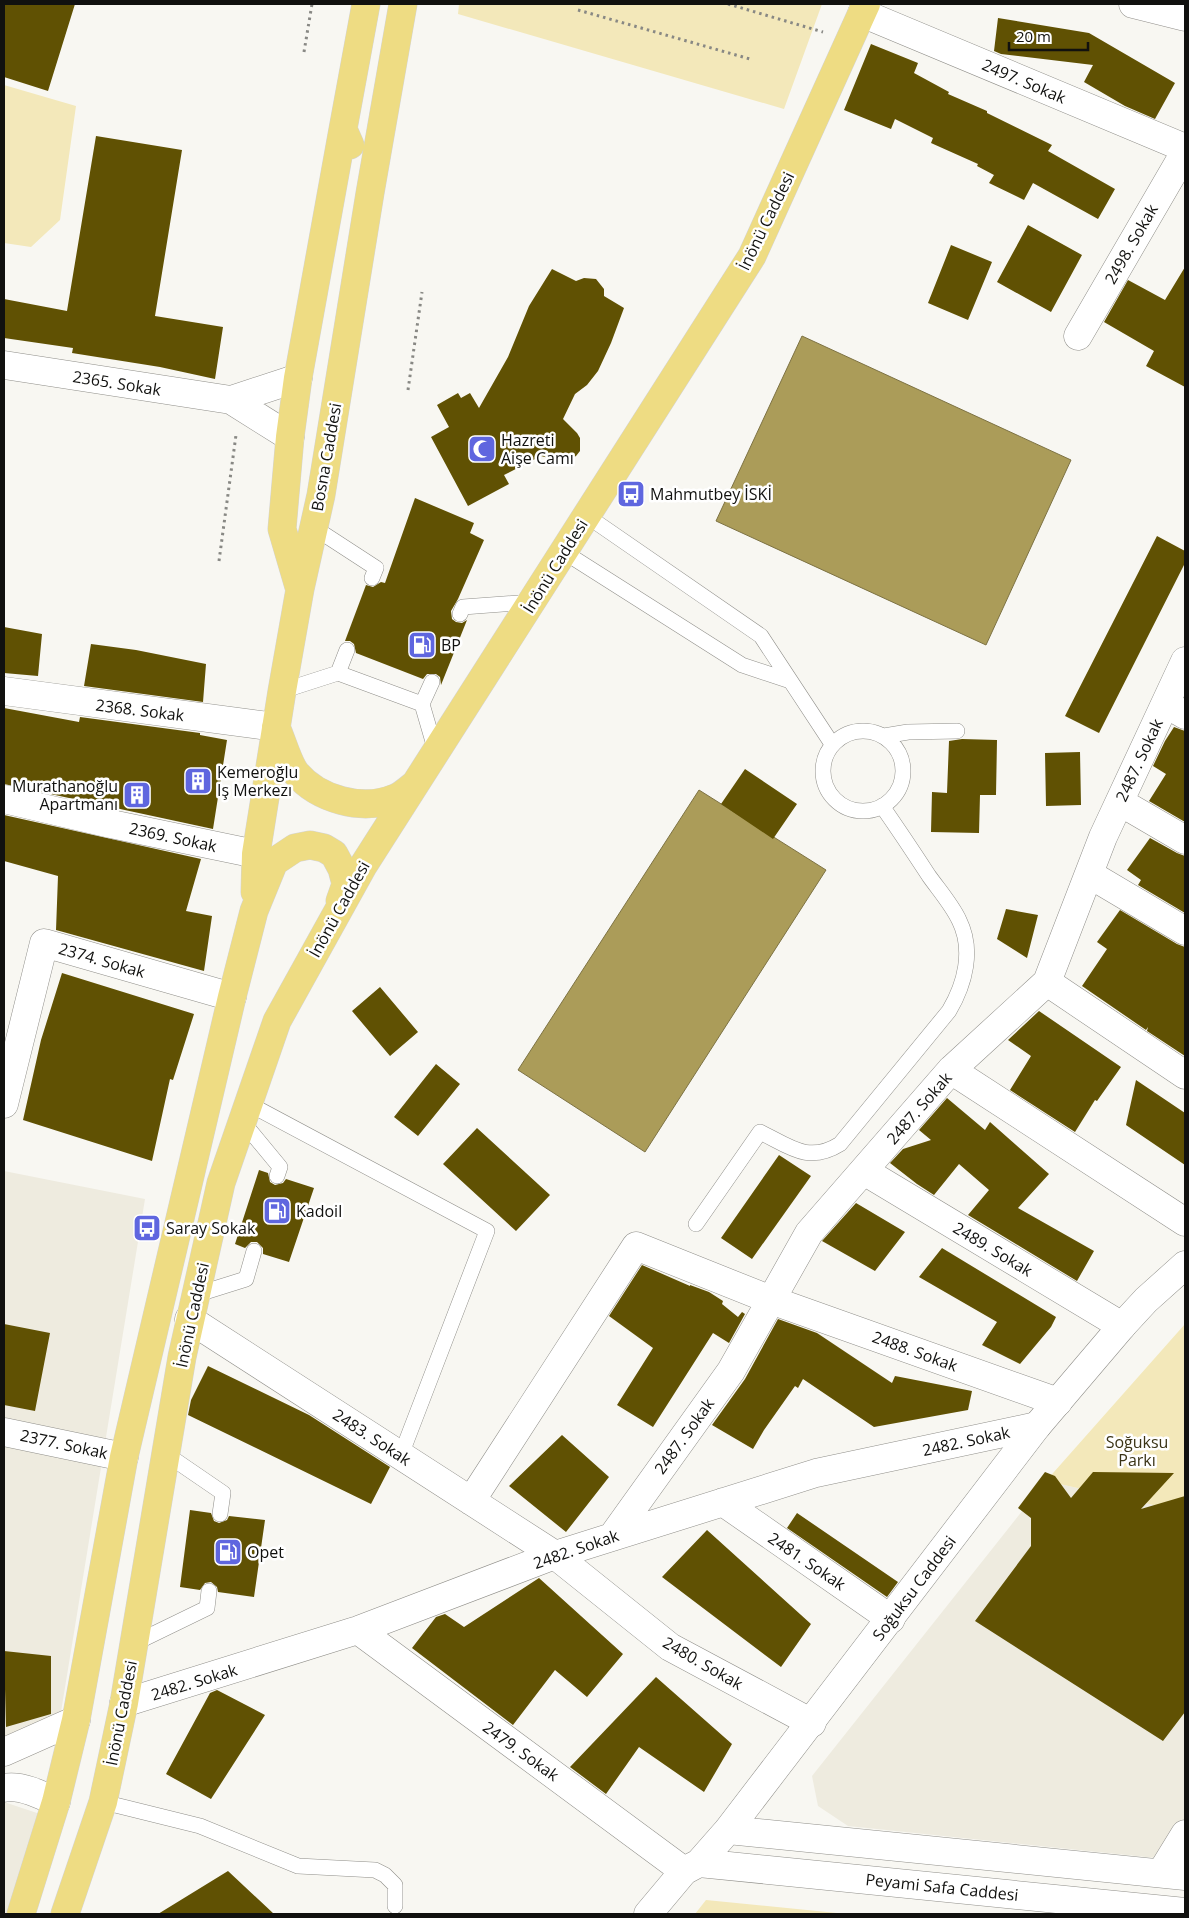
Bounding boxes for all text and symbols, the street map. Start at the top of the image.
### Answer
scale bar [1009,20,1088,52]
text: 20 m [1016,26,1051,46]
street label: 2497. Sokak [979,53,1070,109]
street label: İnönü Caddesi [733,168,799,274]
street label: 2498. Sokak [1099,199,1163,288]
street label: 2365. Sokak [71,365,163,401]
street label: Bosna Caddesi [306,401,346,513]
place label: Hazreti Aişe Camı [501,429,574,469]
mosque icon: Hazreti Aişe Camı [467,434,497,464]
bus stop icon: Mahmutbey İSKİ [616,479,646,509]
place label: Mahmutbey İSKİ [650,483,772,505]
street label: İnönü Caddesi [517,515,593,617]
fuel station icon: BP [407,630,437,660]
place label: BP [441,634,461,656]
street label: 2368. Sokak [94,694,186,726]
street label: 2487. Sokak [1110,714,1168,805]
place label: Kemeroğlu Iş Merkezı [217,761,298,801]
building icon: Kemeroğlu Iş Merkezı [183,766,213,796]
place label: Murathanoğlu Apartmanı [12,775,118,815]
building icon: Murathanoğlu Apartmanı [122,780,152,810]
street label: 2369. Sokak [127,817,219,857]
street label: İnönü Caddesi [303,857,375,961]
street label: 2374. Sokak [56,937,148,983]
street label: 2487. Sokak [881,1067,957,1149]
fuel station icon: Kadoil [262,1196,292,1226]
place label: Kadoil [296,1200,342,1222]
bus stop icon: Saray Sokak [132,1213,162,1243]
place label: Saray Sokak [166,1217,256,1239]
street label: 2489. Sokak [949,1217,1037,1282]
street label: İnönü Caddesi [170,1260,214,1370]
street label: 2488. Sokak [869,1325,961,1377]
street label: 2487. Sokak [649,1393,719,1478]
street label: 2483. Sokak [329,1404,416,1471]
street label: 2482. Sokak [920,1421,1012,1461]
street label: 2377. Sokak [18,1424,110,1464]
park label: Soğuksu Parkı [1106,1431,1168,1471]
street label: 2482. Sokak [530,1524,622,1574]
street label: 2481. Sokak [764,1527,851,1595]
street label: Soğuksu Caddesi [867,1531,961,1645]
fuel station icon: Opet [213,1537,243,1567]
place label: Opet [247,1541,284,1563]
street label: 2480. Sokak [659,1631,748,1695]
street label: İnönü Caddesi [100,1658,142,1768]
street label: 2482. Sokak [148,1658,240,1706]
street label: 2479. Sokak [479,1716,564,1786]
street label: Peyami Safa Caddesi [864,1868,1020,1906]

